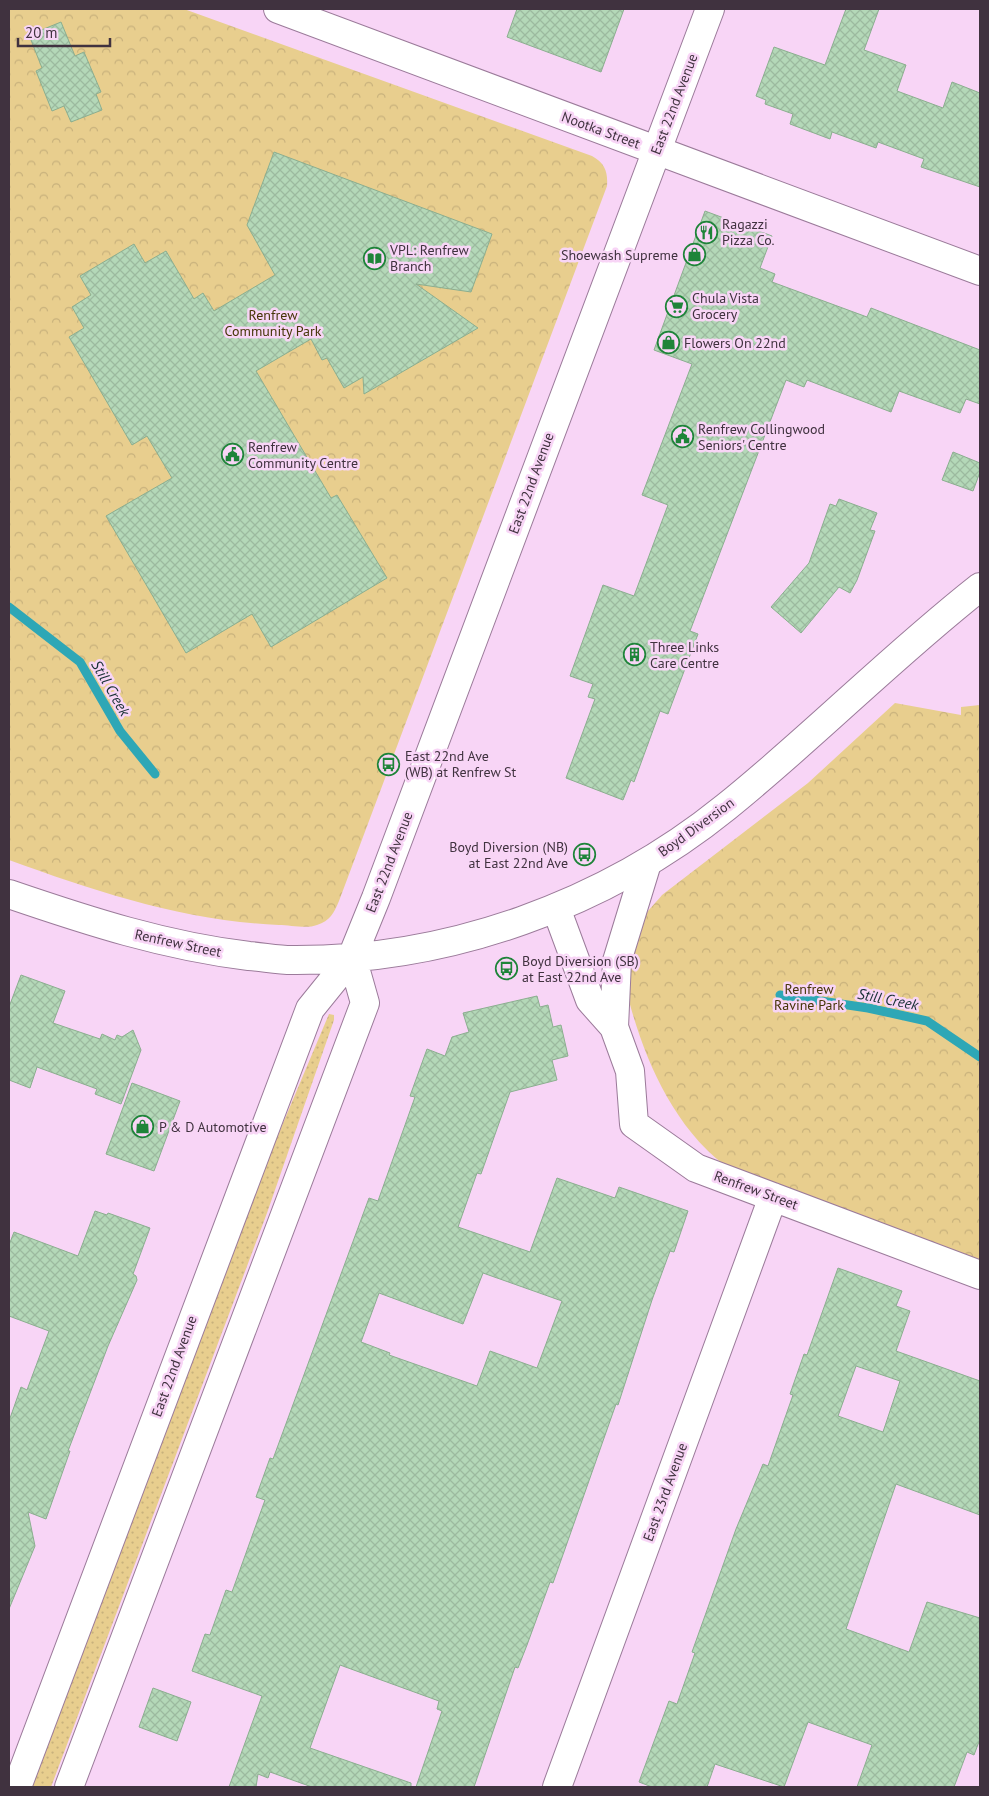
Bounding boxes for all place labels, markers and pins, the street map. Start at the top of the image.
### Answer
place label: Ragazzi Pizza Co. [722,215,775,249]
restaurant icon: Ragazzi Pizza Co. [694,220,718,244]
place label: VPL: Renfrew Branch [389,241,469,275]
shop icon: Shoewash Supreme [682,243,706,267]
library icon: VPL: Renfrew Branch [362,246,386,270]
place label: Shoewash Supreme [561,246,678,264]
place label: Chula Vista Grocery [692,289,759,323]
supermarket icon: Chula Vista Grocery [664,294,688,318]
shop icon: Flowers On 22nd [656,331,680,355]
place label: Flowers On 22nd [684,334,786,352]
place label: Renfrew Collingwood Seniors' Centre [698,420,825,454]
public building icon: Renfrew Collingwood Seniors' Centre [670,425,694,449]
place label: Renfrew Community Centre [248,438,358,472]
public building icon: Renfrew Community Centre [220,443,244,467]
place label: Three Links Care Centre [650,638,719,672]
building icon: Three Links Care Centre [622,643,646,667]
place label: East 22nd Ave (WB) at Renfrew St [405,747,517,781]
bus stop icon: East 22nd Ave (WB) at Renfrew St [377,752,401,776]
place label: Boyd Diversion (NB) at East 22nd Ave [449,838,568,872]
bus stop icon: Boyd Diversion (NB) at East 22nd Ave [572,843,596,867]
place label: Boyd Diversion (SB) at East 22nd Ave [522,952,639,986]
bus stop icon: Boyd Diversion (SB) at East 22nd Ave [494,957,518,981]
shop icon: P & D Automotive [131,1115,155,1139]
place label: P & D Automotive [159,1118,267,1136]

